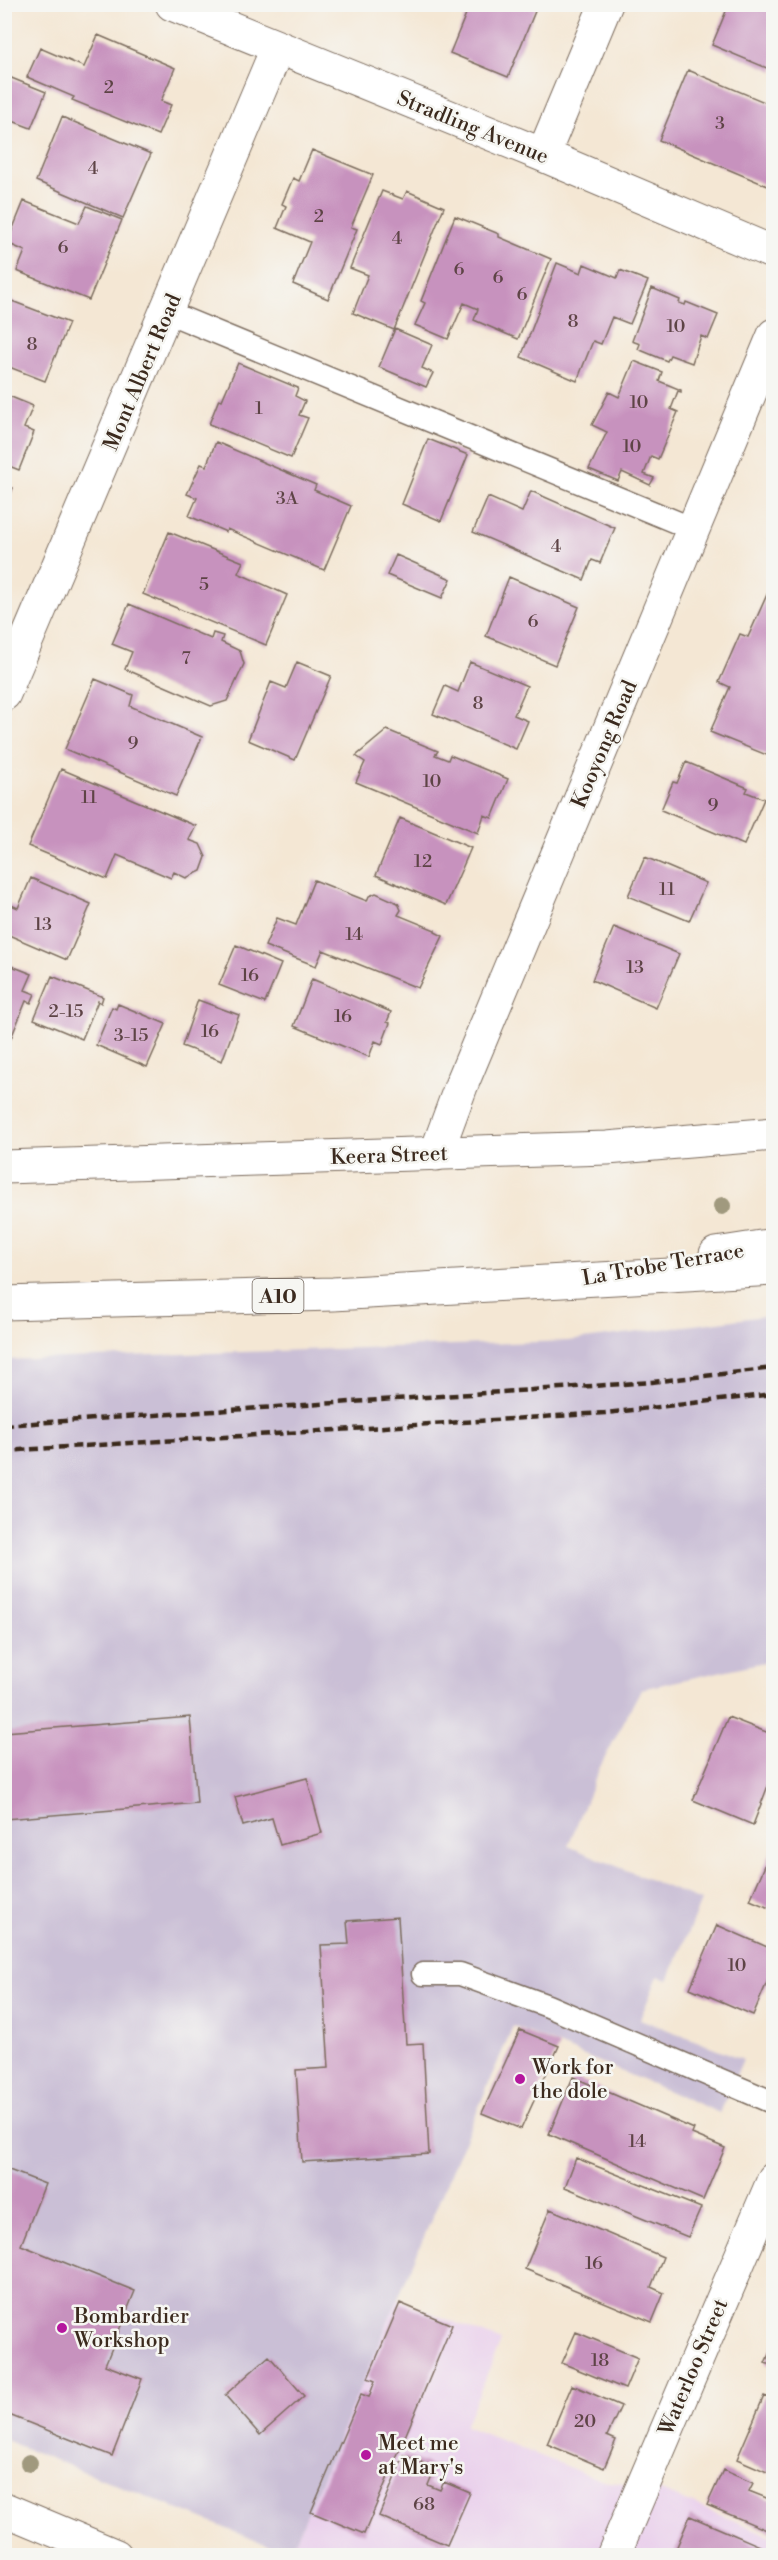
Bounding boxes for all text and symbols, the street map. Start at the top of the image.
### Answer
house number: 2 [104,76,114,99]
street label: Stradling Avenue [393,86,552,170]
house number: 3 [715,112,725,135]
house number: 4 [88,157,99,180]
house number: 2 [314,205,324,228]
house number: 4 [392,227,403,250]
house number: 6 [58,236,69,259]
house number: 6 [454,258,465,281]
house number: 6 [493,266,504,289]
house number: 6 [517,283,528,306]
street label: Mont Albert Road [98,290,188,455]
house number: 8 [567,310,579,333]
house number: 10 [666,315,686,338]
house number: 8 [26,333,38,356]
house number: 10 [629,391,649,414]
house number: 1 [255,397,263,420]
house number: 10 [622,435,642,458]
house number: 3A [276,487,299,510]
house number: 4 [551,535,562,558]
house number: 5 [199,573,209,596]
house number: 6 [528,610,539,633]
house number: 7 [181,647,191,670]
street label: Kooyong Road [566,677,644,812]
house number: 8 [472,692,484,715]
house number: 9 [128,732,139,755]
house number: 10 [422,770,442,793]
house number: 11 [81,786,97,809]
house number: 9 [708,794,719,817]
house number: 12 [414,850,432,873]
house number: 11 [659,878,675,901]
house number: 13 [34,913,52,936]
house number: 14 [345,923,363,946]
house number: 13 [626,956,644,979]
house number: 16 [241,964,259,987]
house number: 2-15 [48,1000,84,1023]
house number: 16 [334,1005,352,1028]
house number: 16 [201,1020,219,1043]
house number: 3-15 [114,1024,148,1047]
street label: Keera Street [330,1141,449,1171]
street label: La Trobe Terrace [580,1238,746,1292]
road number: A10 [252,1279,304,1313]
house number: 10 [727,1954,747,1977]
place label: Work for the dole [531,2055,614,2105]
marker: Work for the dole [513,2072,527,2086]
house number: 14 [628,2130,646,2153]
house number: 16 [585,2252,603,2275]
street label: Waterloo Street [653,2295,735,2441]
place label: Bombardier Workshop [73,2304,189,2354]
marker: Bombardier Workshop [55,2321,69,2335]
house number: 18 [591,2349,609,2372]
house number: 20 [574,2410,596,2433]
place label: Meet me at Mary's [378,2431,464,2481]
marker: Meet me at Mary's [359,2448,373,2462]
house number: 68 [413,2493,435,2516]

